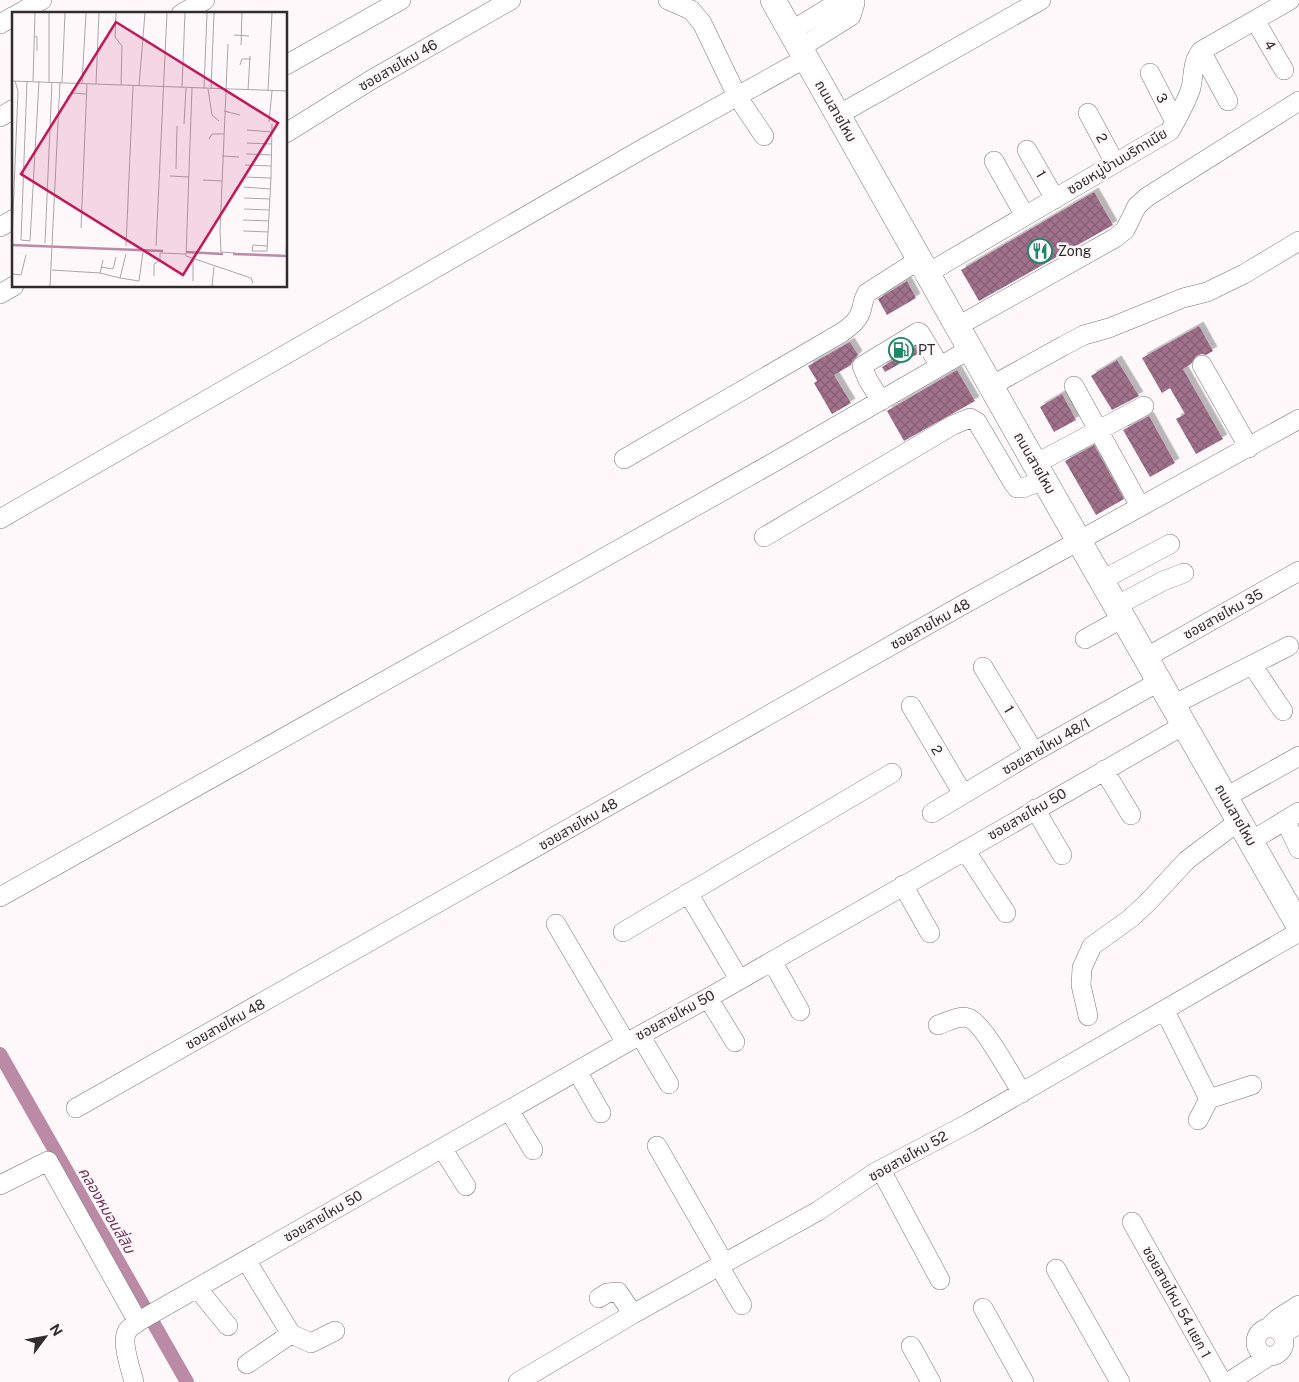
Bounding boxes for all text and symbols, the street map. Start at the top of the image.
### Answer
inset map [12,12,288,288]
street label: ซอยสายไหม 46 [356,36,440,94]
street label: 4 [1261,37,1279,53]
street label: ถนนสายไหม [812,77,860,145]
street label: 3 [1153,90,1171,106]
street label: ซอยหมู่บ้านบริทาเนีย [1064,125,1171,198]
street label: 2 [1093,130,1111,146]
street label: 1 [1033,168,1049,180]
restaurant icon: Zong [1027,238,1053,264]
place label: Zong [1058,243,1092,259]
fuel station icon: PT [888,337,914,363]
place label: PT [918,342,935,358]
street label: ถนนสายไหม [1011,429,1059,497]
street label: ซอยสายไหม 35 [1180,586,1266,642]
street label: ซอยสายไหม 48 [887,596,973,652]
street label: 1 [1001,702,1017,716]
street label: ซอยสายไหม 48/1 [999,714,1093,778]
street label: 2 [928,742,946,758]
street label: ถนนสายไหม [1212,781,1260,849]
street label: ซอยสายไหม 50 [985,785,1069,843]
street label: ซอยสายไหม 48 [536,795,620,853]
street label: ซอยสายไหม 50 [633,987,717,1043]
street label: ซอยสายไหม 48 [182,996,268,1052]
street label: ซอยสายไหม 52 [866,1128,950,1184]
water label: คลองหมอนสี่สิบ [76,1163,141,1257]
street label: ซอยสายไหม 50 [281,1187,365,1245]
street label: ซอยสายไหม 54 แยก 1 [1140,1243,1214,1361]
north arrow [20,1312,70,1362]
text: N [46,1321,66,1339]

